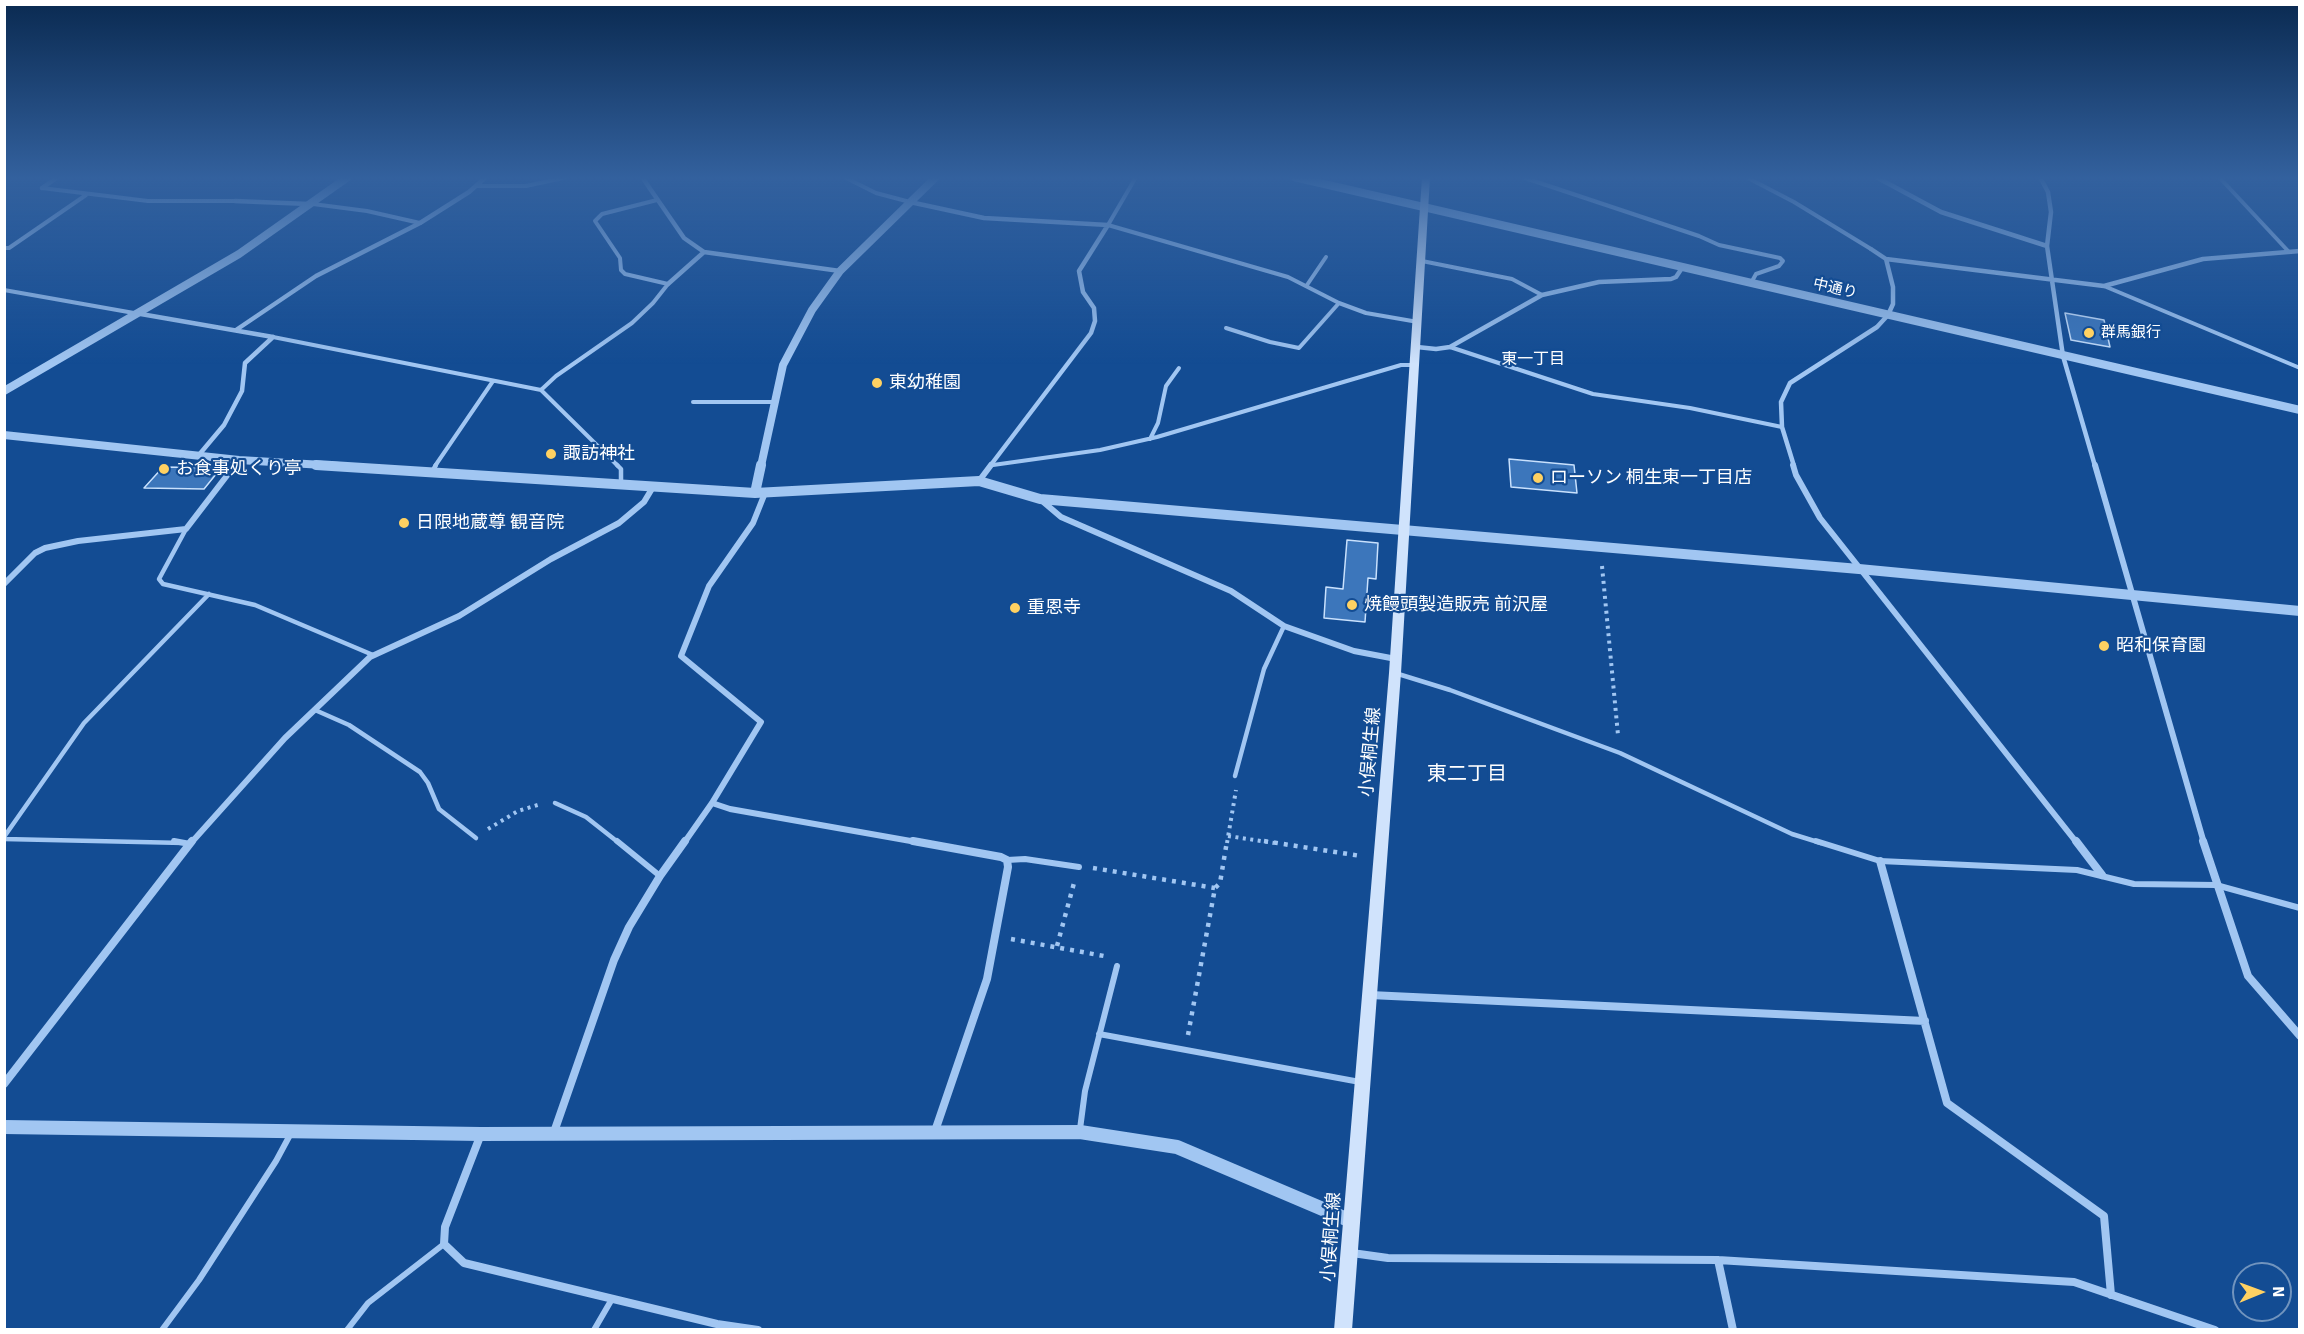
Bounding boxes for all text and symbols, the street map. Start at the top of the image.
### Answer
street label: 中通り [1811,275,1859,303]
place label: 群馬銀行 [2101,324,2161,342]
marker: 群馬銀行 [2082,326,2096,340]
district label: 東一丁目 [1501,350,1565,370]
place label: 東幼稚園 [889,372,961,394]
marker: 東幼稚園 [870,376,884,390]
place label: 諏訪神社 [563,443,635,465]
marker: 諏訪神社 [544,447,558,461]
place label: お食事処くり亭 [176,458,302,480]
marker: お食事処くり亭 [157,462,171,476]
place label: ローソン 桐生東一丁目店 [1550,467,1752,489]
marker: ローソン 桐生東一丁目店 [1531,471,1545,485]
place label: 日限地蔵尊 観音院 [416,512,564,534]
marker: 日限地蔵尊 観音院 [397,516,411,530]
place label: 焼饅頭製造販売 前沢屋 [1364,594,1548,616]
place label: 重恩寺 [1027,597,1081,619]
marker: 焼饅頭製造販売 前沢屋 [1345,598,1359,612]
marker: 重恩寺 [1008,601,1022,615]
place label: 昭和保育園 [2116,635,2206,657]
marker: 昭和保育園 [2097,639,2111,653]
street label: 小俣桐生線 [1356,706,1386,798]
district label: 東二丁目 [1427,763,1507,787]
street label: 小俣桐生線 [1318,1191,1346,1283]
north arrow [2232,1262,2292,1322]
text: N [2268,1286,2288,1297]

